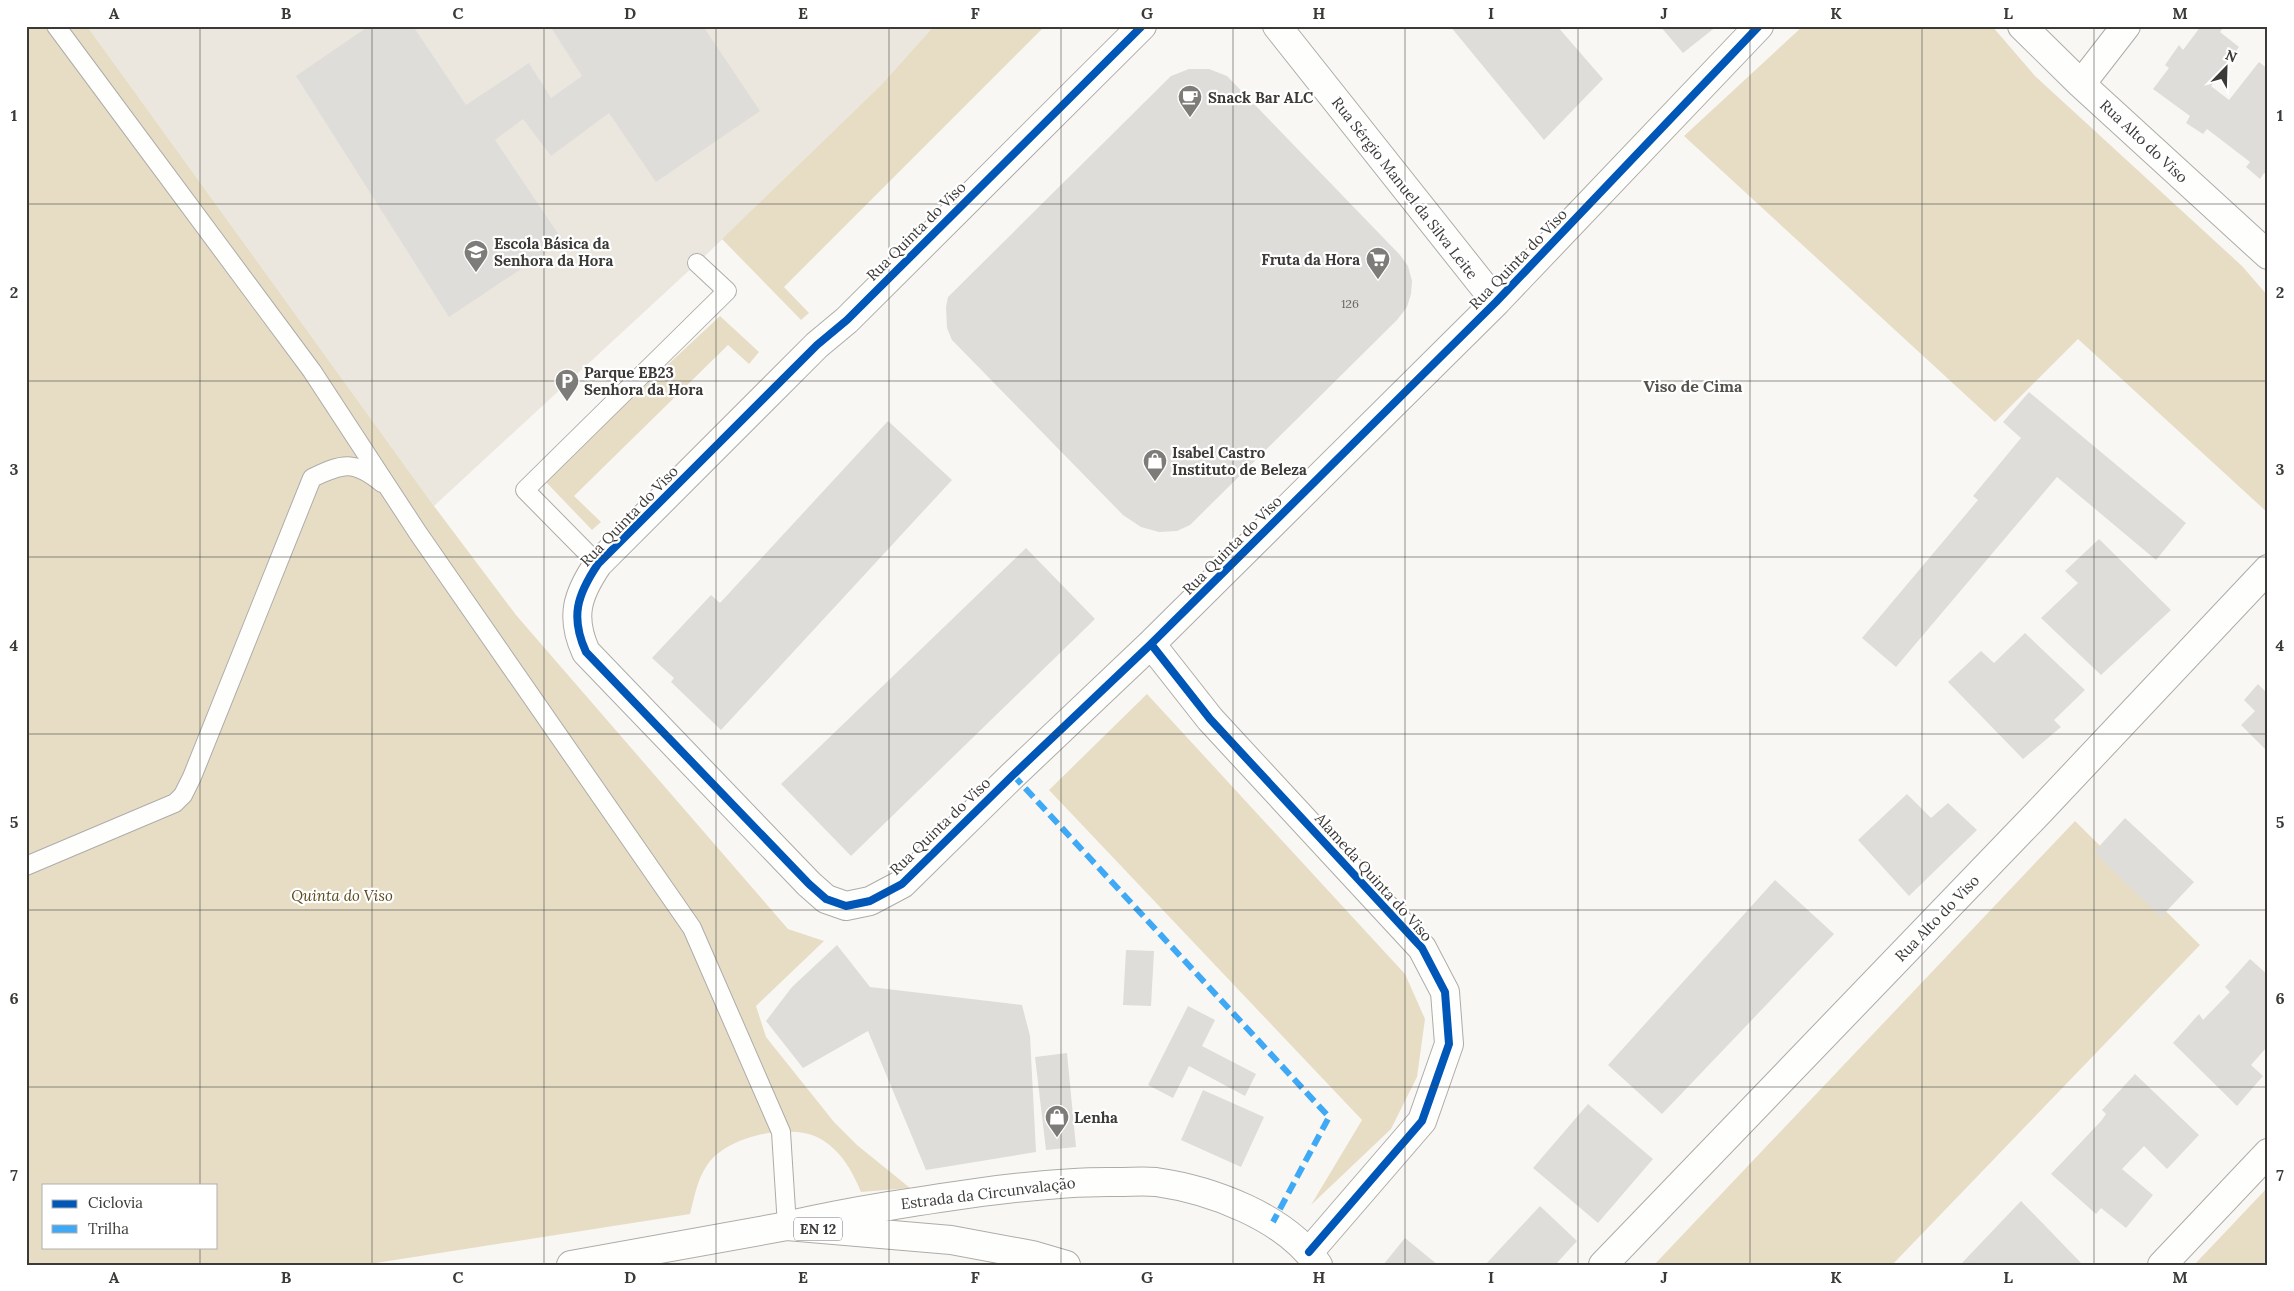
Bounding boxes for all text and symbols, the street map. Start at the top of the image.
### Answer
text: A [109,3,120,23]
text: B [281,3,292,23]
text: C [452,3,464,23]
text: D [624,3,636,23]
text: E [798,3,808,23]
text: F [970,3,980,23]
text: G [1141,3,1153,23]
text: H [1313,3,1326,23]
text: I [1488,3,1494,23]
text: J [1660,3,1668,23]
text: K [1830,3,1842,23]
text: L [2003,3,2013,23]
text: M [2172,3,2188,23]
north arrow [2202,42,2252,92]
text: N [2223,46,2240,67]
cafe icon: Snack Bar ALC [1177,84,1203,118]
place label: Snack Bar ALC [1208,88,1314,107]
street label: Rua Sérgio Manuel da Silva Leite [1328,93,1482,283]
street label: Rua Alto do Viso [2096,95,2192,187]
text: 1 [11,105,17,125]
text: 1 [2277,105,2283,125]
street label: Rua Quinta do Viso [862,177,970,285]
street label: Rua Quinta do Viso [1465,204,1571,313]
place label: Escola Básica da Senhora da Hora [494,234,613,270]
school or university icon: Escola Básica da Senhora da Hora [463,239,489,273]
supermarket icon: Fruta da Hora [1365,246,1391,280]
place label: Fruta da Hora [1261,250,1360,269]
text: 2 [10,282,18,302]
text: 2 [2276,282,2284,302]
house number: 126 [1341,296,1359,311]
place label: Parque EB23 Senhora da Hora [584,363,703,399]
parking icon: Parque EB23 Senhora da Hora [554,368,580,402]
district label: Viso de Cima [1644,376,1743,396]
place label: Isabel Castro Instituto de Beleza [1172,443,1307,479]
shop icon: Isabel Castro Instituto de Beleza [1142,448,1168,482]
text: 3 [10,459,19,479]
text: 3 [2276,459,2285,479]
street label: Rua Quinta do Viso [576,461,682,570]
street label: Rua Quinta do Viso [1178,491,1286,599]
text: 4 [10,635,19,655]
text: 4 [2276,635,2285,655]
street label: Rua Quinta do Viso [886,773,995,879]
street label: Alameda Quinta do Viso [1311,808,1437,945]
text: 5 [10,812,19,832]
text: 5 [2276,812,2285,832]
street label: Rua Alto do Viso [1891,871,1983,965]
park label: Quinta do Viso [291,886,393,905]
text: 6 [9,988,19,1008]
text: 6 [2275,988,2285,1008]
shop icon: Lenha [1044,1104,1070,1138]
place label: Lenha [1074,1108,1118,1127]
text: 7 [10,1165,18,1185]
text: 7 [2276,1165,2284,1185]
street label: Estrada da Circunvalação [900,1173,1077,1213]
legend [42,1184,218,1248]
text: Ciclovia [88,1193,143,1212]
road number: EN 12 [794,1218,842,1240]
text: Trilha [88,1219,129,1238]
text: A [109,1267,120,1287]
text: B [281,1267,292,1287]
text: C [452,1267,464,1287]
text: D [624,1267,636,1287]
text: E [798,1267,808,1287]
text: F [970,1267,980,1287]
text: G [1141,1267,1153,1287]
text: H [1313,1267,1326,1287]
text: I [1488,1267,1494,1287]
text: J [1660,1267,1668,1287]
text: K [1830,1267,1842,1287]
text: L [2003,1267,2013,1287]
text: M [2172,1267,2188,1287]

